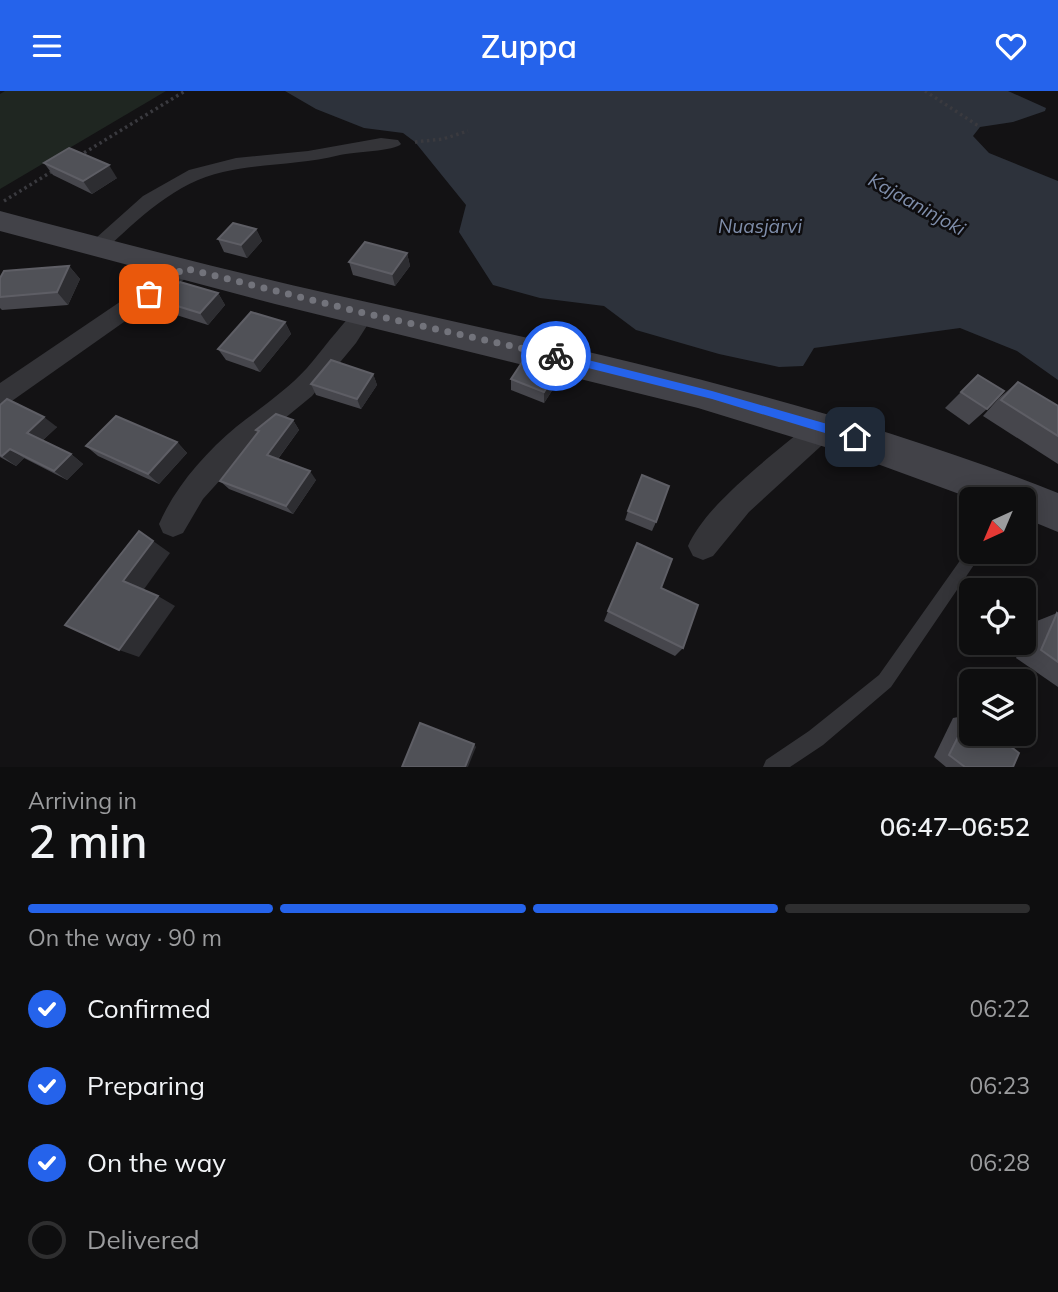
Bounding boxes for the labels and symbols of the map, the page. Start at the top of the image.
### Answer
water label: Kajaaninjoki [864,168,970,241]
water label: Nuasjärvi [718,214,802,238]
pin [119,264,179,324]
courier [521,321,591,391]
pin [825,407,885,467]
north arrow [959,487,1036,563]

